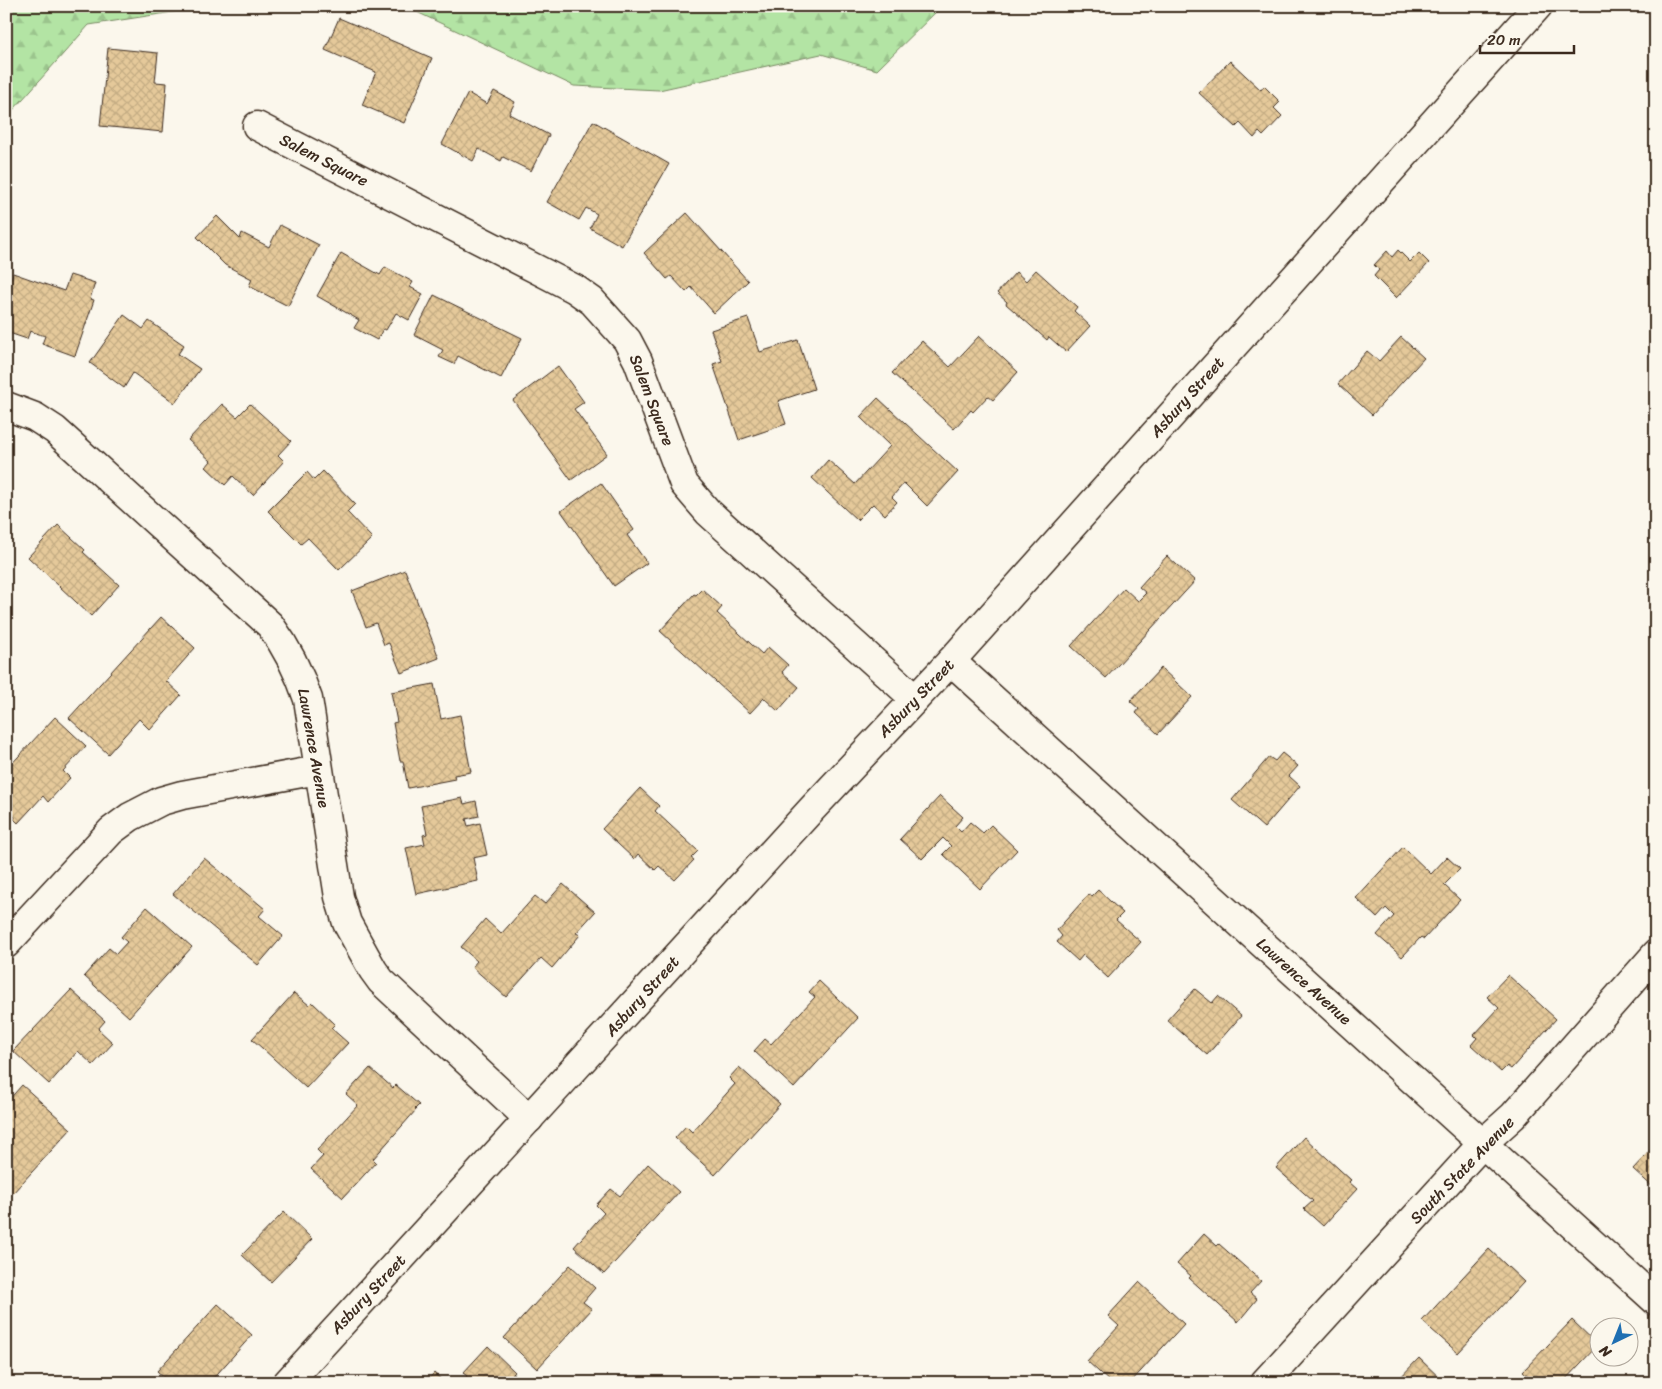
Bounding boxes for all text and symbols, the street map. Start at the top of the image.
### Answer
scale bar [1480,22,1573,54]
text: 20 m [1487,27,1521,53]
street label: Salem Square [274,125,374,195]
street label: Salem Square [621,350,683,450]
street label: Asbury Street [1142,350,1232,445]
street label: Asbury Street [870,652,962,745]
street label: Lawrence Avenue [289,686,339,810]
street label: Lawrence Avenue [1249,930,1359,1032]
street label: Asbury Street [597,949,687,1044]
street label: South State Avenue [1402,1109,1522,1231]
street label: Asbury Street [322,1247,413,1342]
north arrow [1590,1316,1640,1366]
text: N [1593,1338,1618,1364]

